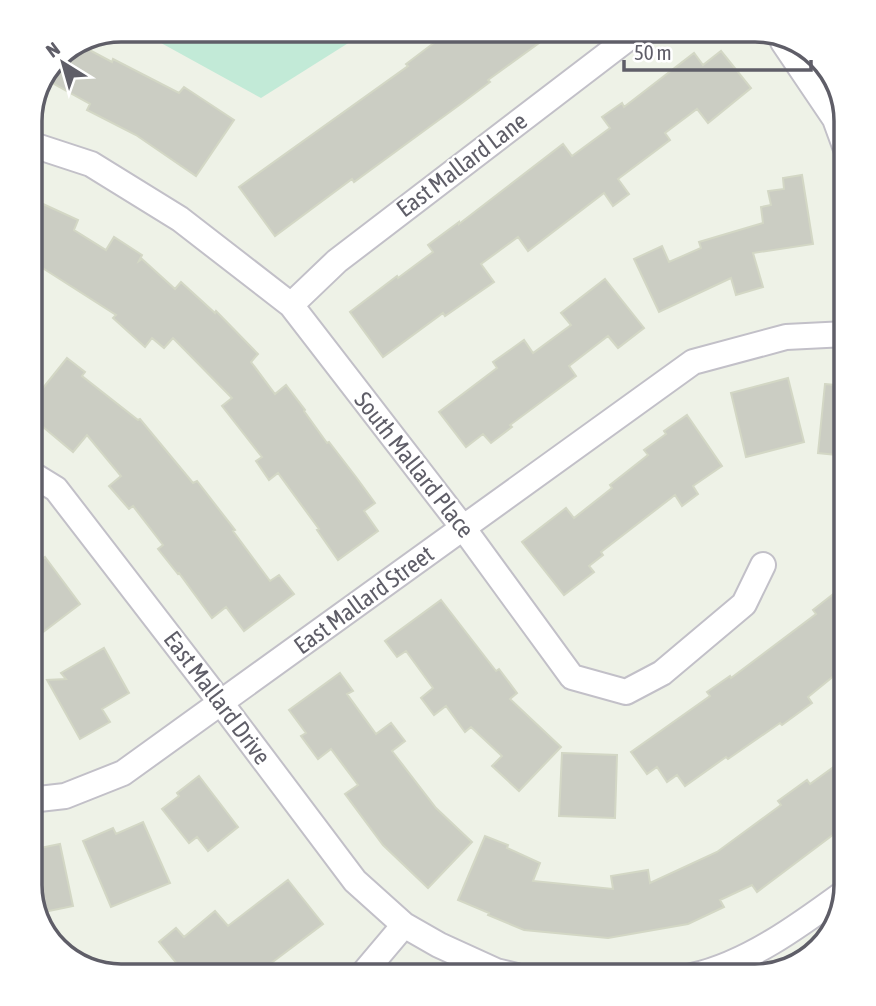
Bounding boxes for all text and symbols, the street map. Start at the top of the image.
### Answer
north arrow [28,28,98,98]
scale bar [624,28,811,72]
text: N [42,37,64,62]
text: 50 m [634,40,672,64]
street label: East Mallard Lane [391,107,532,222]
street label: South Mallard Place [349,387,479,543]
street label: East Mallard Street [289,540,439,659]
street label: East Mallard Drive [159,626,276,770]

